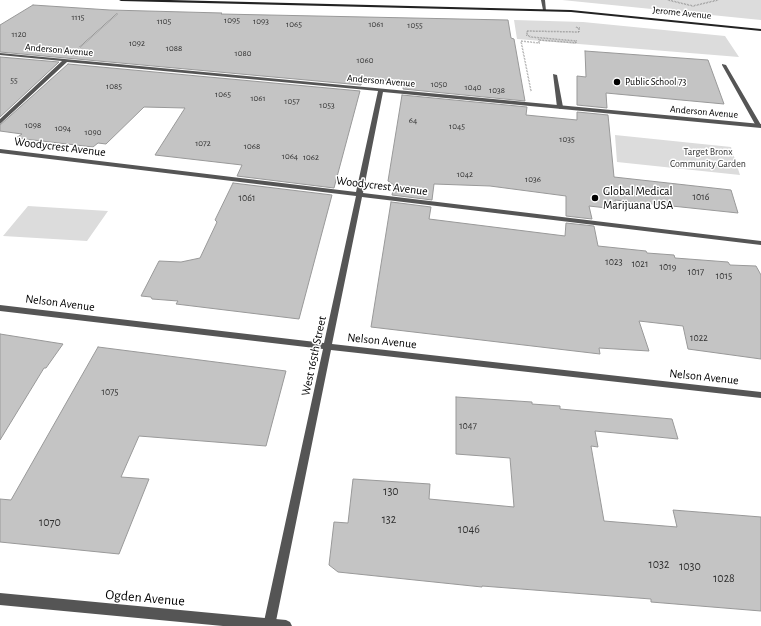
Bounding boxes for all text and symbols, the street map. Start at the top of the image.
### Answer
street label: Jerome Avenue [652,4,712,22]
house number: 1115 [71,12,85,22]
house number: 1095 [224,15,240,25]
house number: 1105 [157,16,171,26]
house number: 1093 [253,16,269,26]
house number: 1065 [286,19,302,29]
house number: 1061 [368,19,384,29]
house number: 1055 [407,20,423,30]
house number: 1120 [11,29,27,39]
house number: 1092 [129,38,145,48]
street label: Anderson Avenue [24,41,94,59]
house number: 1088 [166,43,182,53]
house number: 1080 [235,48,251,58]
house number: 1060 [357,55,373,65]
street label: Anderson Avenue [346,72,416,90]
house number: 55 [10,75,18,85]
place label: Public School 73 [625,76,686,88]
marker: Public School 73 [612,77,622,87]
house number: 1050 [431,79,447,89]
house number: 1085 [106,81,122,91]
house number: 1040 [465,82,481,92]
house number: 1038 [489,85,505,95]
house number: 1065 [215,89,231,99]
house number: 1061 [250,93,266,103]
house number: 1057 [284,96,300,106]
house number: 1053 [319,100,335,110]
street label: Anderson Avenue [669,103,739,121]
house number: 64 [409,115,417,125]
house number: 1098 [25,120,41,130]
house number: 1045 [449,121,465,131]
house number: 1094 [55,123,71,133]
house number: 1090 [85,127,101,137]
street label: Woodycrest Avenue [13,134,107,160]
house number: 1035 [559,134,575,144]
house number: 1072 [195,138,211,148]
house number: 1068 [244,141,260,151]
park label: Target Bronx Community Garden [670,146,746,170]
house number: 1064 [282,151,298,161]
house number: 1062 [303,152,319,162]
house number: 1042 [457,169,473,179]
street label: Woodycrest Avenue [335,173,429,199]
house number: 1036 [525,174,541,184]
place label: Global Medical Marijuana USA [603,184,673,212]
house number: 1016 [693,191,709,203]
house number: 1061 [239,192,255,204]
marker: Global Medical Marijuana USA [590,193,600,203]
house number: 1023 [605,256,623,268]
house number: 1021 [632,258,648,270]
house number: 1019 [660,261,676,273]
house number: 1017 [688,266,704,278]
house number: 1015 [716,270,732,282]
street label: Nelson Avenue [24,292,96,314]
street label: West 165th Street [299,315,329,397]
street label: Nelson Avenue [347,330,417,352]
house number: 1022 [690,332,708,344]
street label: Nelson Avenue [669,366,739,388]
house number: 1075 [101,386,119,398]
house number: 1047 [459,420,477,432]
house number: 130 [383,484,399,498]
house number: 132 [382,512,396,526]
house number: 1070 [39,515,61,529]
house number: 1046 [458,522,480,536]
house number: 1032 [649,557,669,571]
house number: 1030 [679,559,701,573]
house number: 1028 [713,571,735,585]
street label: Ogden Avenue [105,586,185,610]

